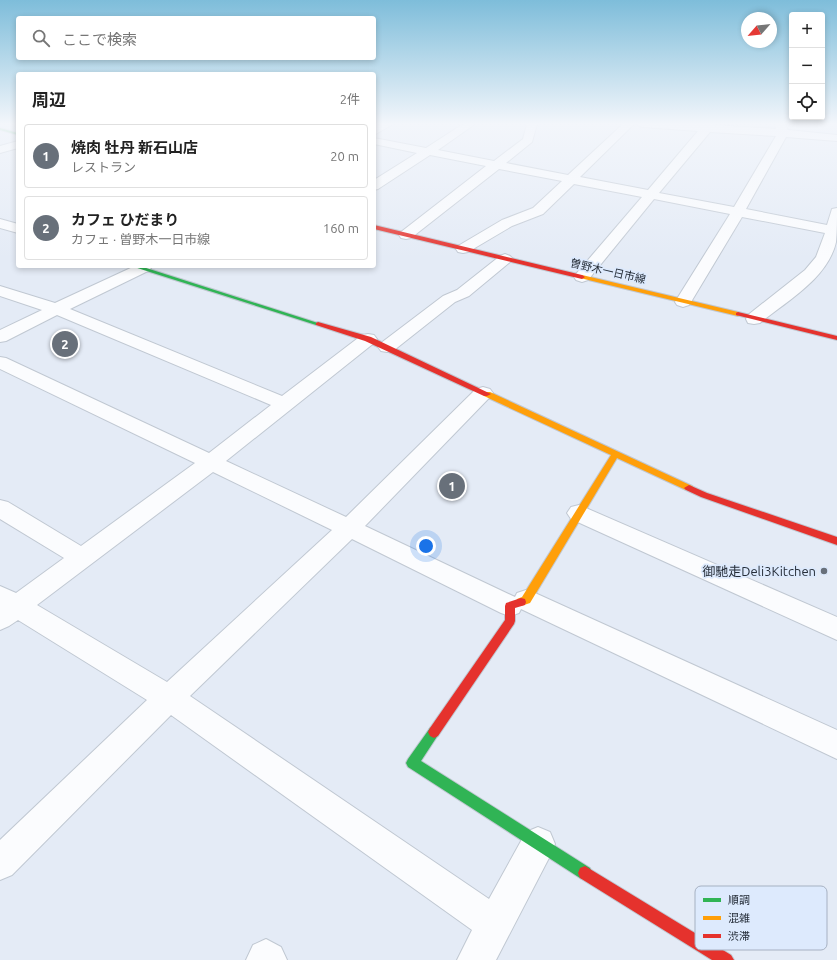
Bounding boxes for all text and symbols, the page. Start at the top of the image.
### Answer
north arrow [741,12,777,48]
map controls [789,12,825,120]
button: + [789,12,825,48]
search box [16,16,376,60]
icon: search [30,27,52,49]
text: ここで検索 [62,31,137,48]
button: − [789,48,825,84]
button: locate [789,84,825,120]
text: 周辺 [32,90,66,109]
text: 2件 [340,92,360,106]
text: 焼肉 牡丹 新石山店 [71,139,198,156]
text: 1 [42,149,50,163]
text: 20 m [330,149,359,163]
text: レストラン [71,160,136,174]
text: カフェ ひだまり [71,211,179,228]
text: 2 [42,221,50,235]
text: 160 m [323,221,359,235]
text: カフェ · 曽野木一日市線 [71,232,210,246]
street label: 曽野木一日市線 [569,256,647,286]
pin: 2 [52,329,78,359]
pin: 1 [439,471,465,501]
your location [416,536,436,556]
place label: 御馳走Deli3Kitchen [702,564,816,578]
marker: 御馳走Deli3Kitchen [819,566,829,576]
legend [695,886,827,950]
text: 順調 [728,894,750,906]
text: 混雑 [728,912,750,924]
text: 渋滞 [728,930,750,942]

